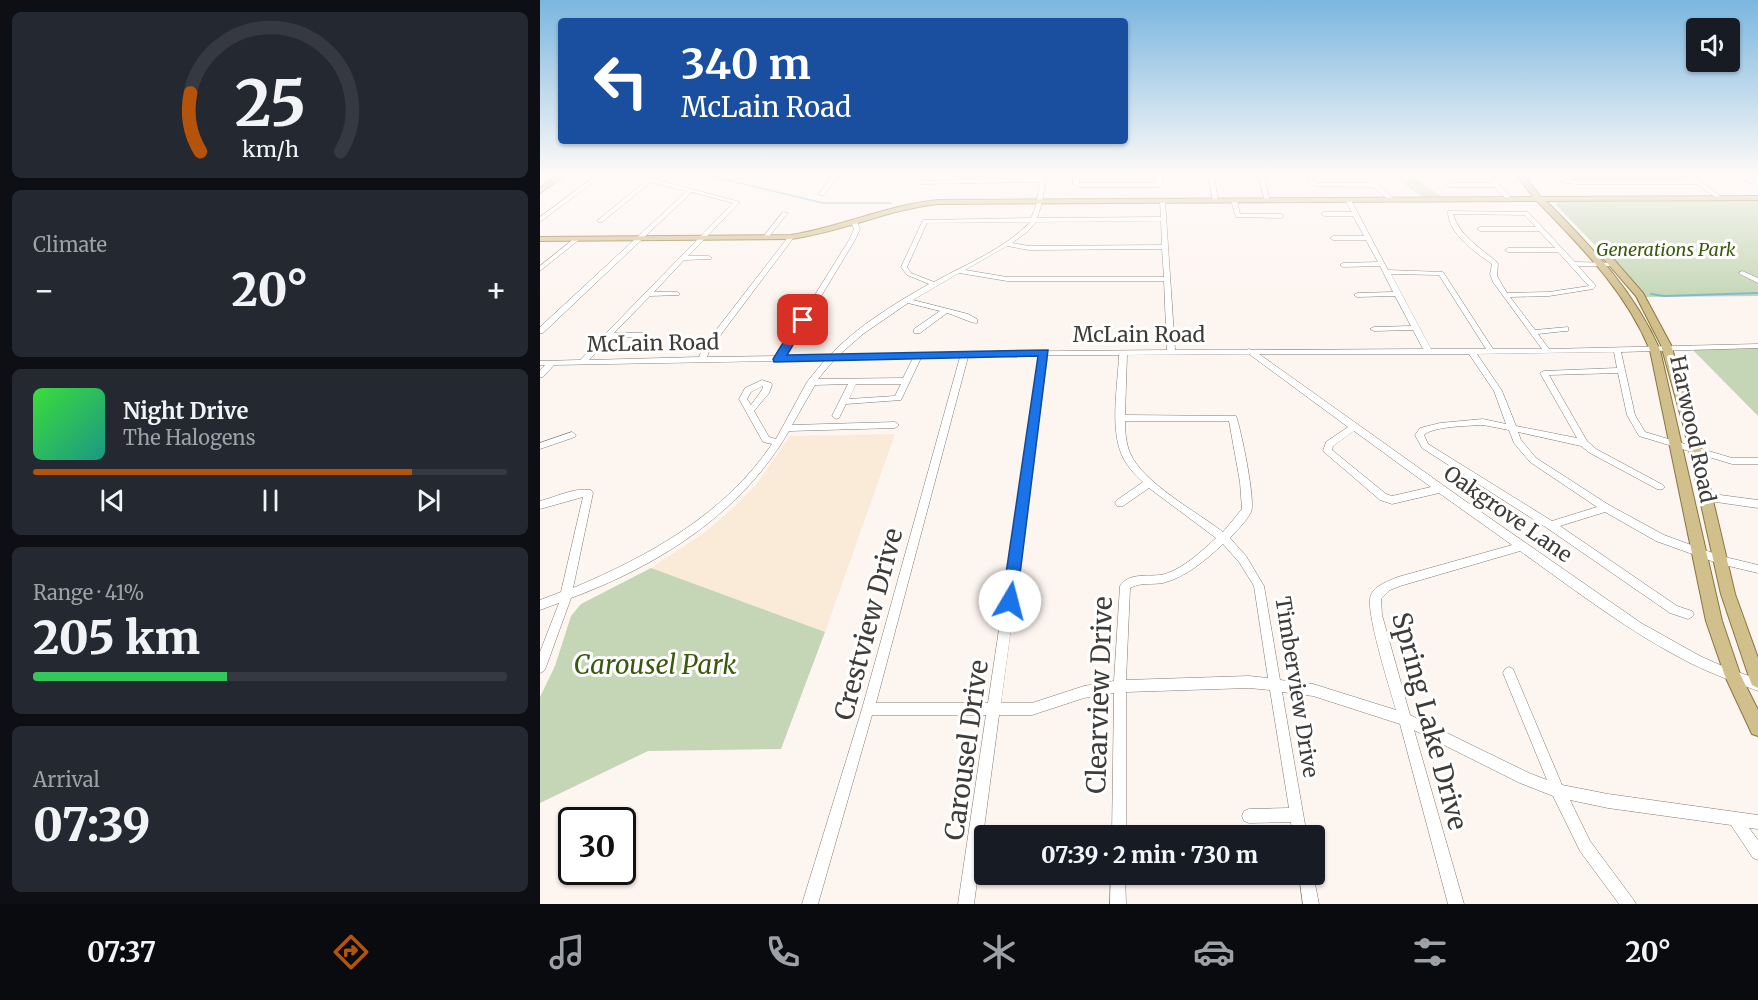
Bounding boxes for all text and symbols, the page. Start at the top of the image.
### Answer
map controls [1686,18,1740,72]
button: sound [1686,18,1740,72]
text: 340 m [681,38,811,90]
icon: left [582,42,660,120]
text: 25 [234,65,306,143]
text: McLain Road [681,90,851,124]
text: km/h [242,137,298,164]
text: Climate [33,232,107,257]
park label: Generations Park [1596,238,1736,261]
text: 20° [232,262,308,318]
text: − [33,270,55,311]
text: + [485,270,507,311]
pin [777,294,828,345]
icon: arrive [786,303,819,336]
street label: McLain Road [1073,321,1206,348]
street label: McLain Road [587,328,720,358]
street label: Harwood Road [1664,353,1722,505]
text: Night Drive [123,397,248,425]
text: The Halogens [123,425,255,450]
street label: Oakgrove Lane [1438,460,1578,568]
icon: previous [96,484,129,517]
icon: pause [254,484,287,517]
icon: next [412,484,445,517]
street label: Crestview Drive [827,524,909,724]
position arrow [978,569,1042,633]
text: Range · 41% [33,580,144,605]
street label: Timberview Drive [1269,594,1325,780]
street label: Clearview Drive [1079,596,1119,794]
street label: Spring Lake Drive [1385,609,1475,833]
text: 205 km [33,610,200,666]
park label: Carousel Park [574,648,736,681]
street label: Carousel Drive [937,658,995,842]
text: Arrival [33,767,100,792]
text: 07:39 [33,797,150,853]
speed limit sign: 30 [558,807,636,885]
text: 07:39 · 2 min · 730 m [1041,841,1258,869]
icon: directions [330,931,372,973]
icon: music [546,931,588,973]
icon: phone [762,931,804,973]
icon: climate [978,931,1020,973]
icon: car [1193,931,1235,973]
icon: filters [1409,931,1451,973]
text: 07:37 [87,935,156,969]
text: 20° [1625,935,1671,969]

